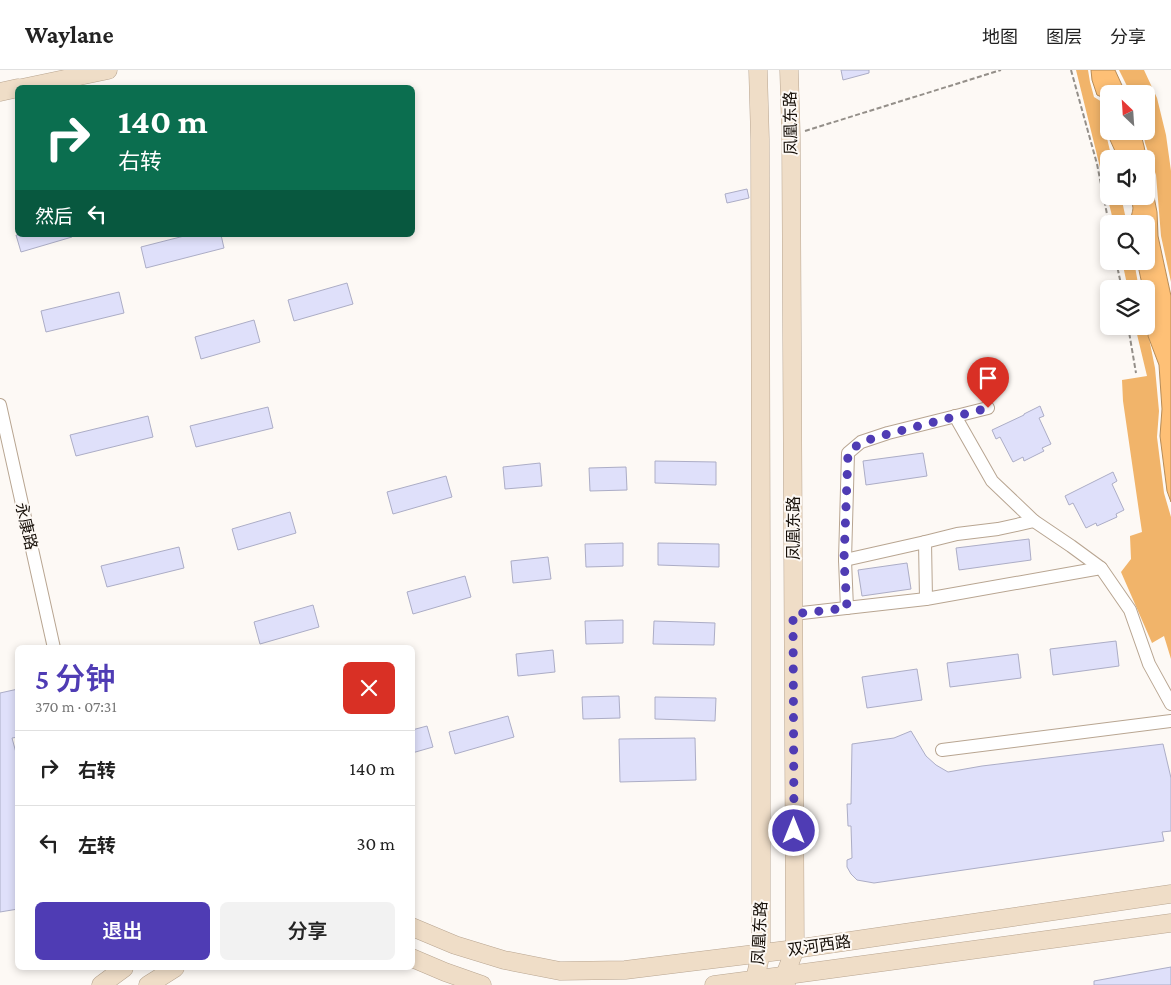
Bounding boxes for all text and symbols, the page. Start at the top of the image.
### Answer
text: Waylane [25,21,114,48]
text: 地图 [982,27,1018,47]
text: 图层 [1046,27,1082,47]
text: 分享 [1110,27,1146,47]
north arrow [1100,85,1155,140]
map controls [1100,85,1155,335]
street label: 凤凰东路 [781,91,800,155]
text: 140 m [118,102,208,141]
icon: right [35,105,100,170]
text: 右转 [118,149,162,174]
button: sound [1100,150,1155,205]
icon: left [83,200,111,228]
text: 然后 [35,206,73,227]
button: search [1100,215,1155,270]
button: layers [1100,280,1155,335]
pin [967,357,1009,408]
icon: arrive [974,364,1002,392]
street label: 凤凰东路 [785,496,802,560]
street label: 永康路 [13,501,40,551]
text: 5 分钟 [35,662,115,695]
button: close [343,662,395,714]
text: 370 m · 07:31 [35,698,117,715]
icon: right [35,754,63,782]
text: 140 m [349,758,395,779]
text: 右转 [78,760,116,781]
position arrow [767,804,819,856]
icon: left [35,829,63,857]
text: 30 m [356,833,395,854]
text: 左转 [78,835,116,856]
street label: 凤凰东路 [749,901,770,965]
button: 退出 [35,902,210,960]
button: 分享 [220,902,395,960]
street label: 双河西路 [786,933,852,958]

